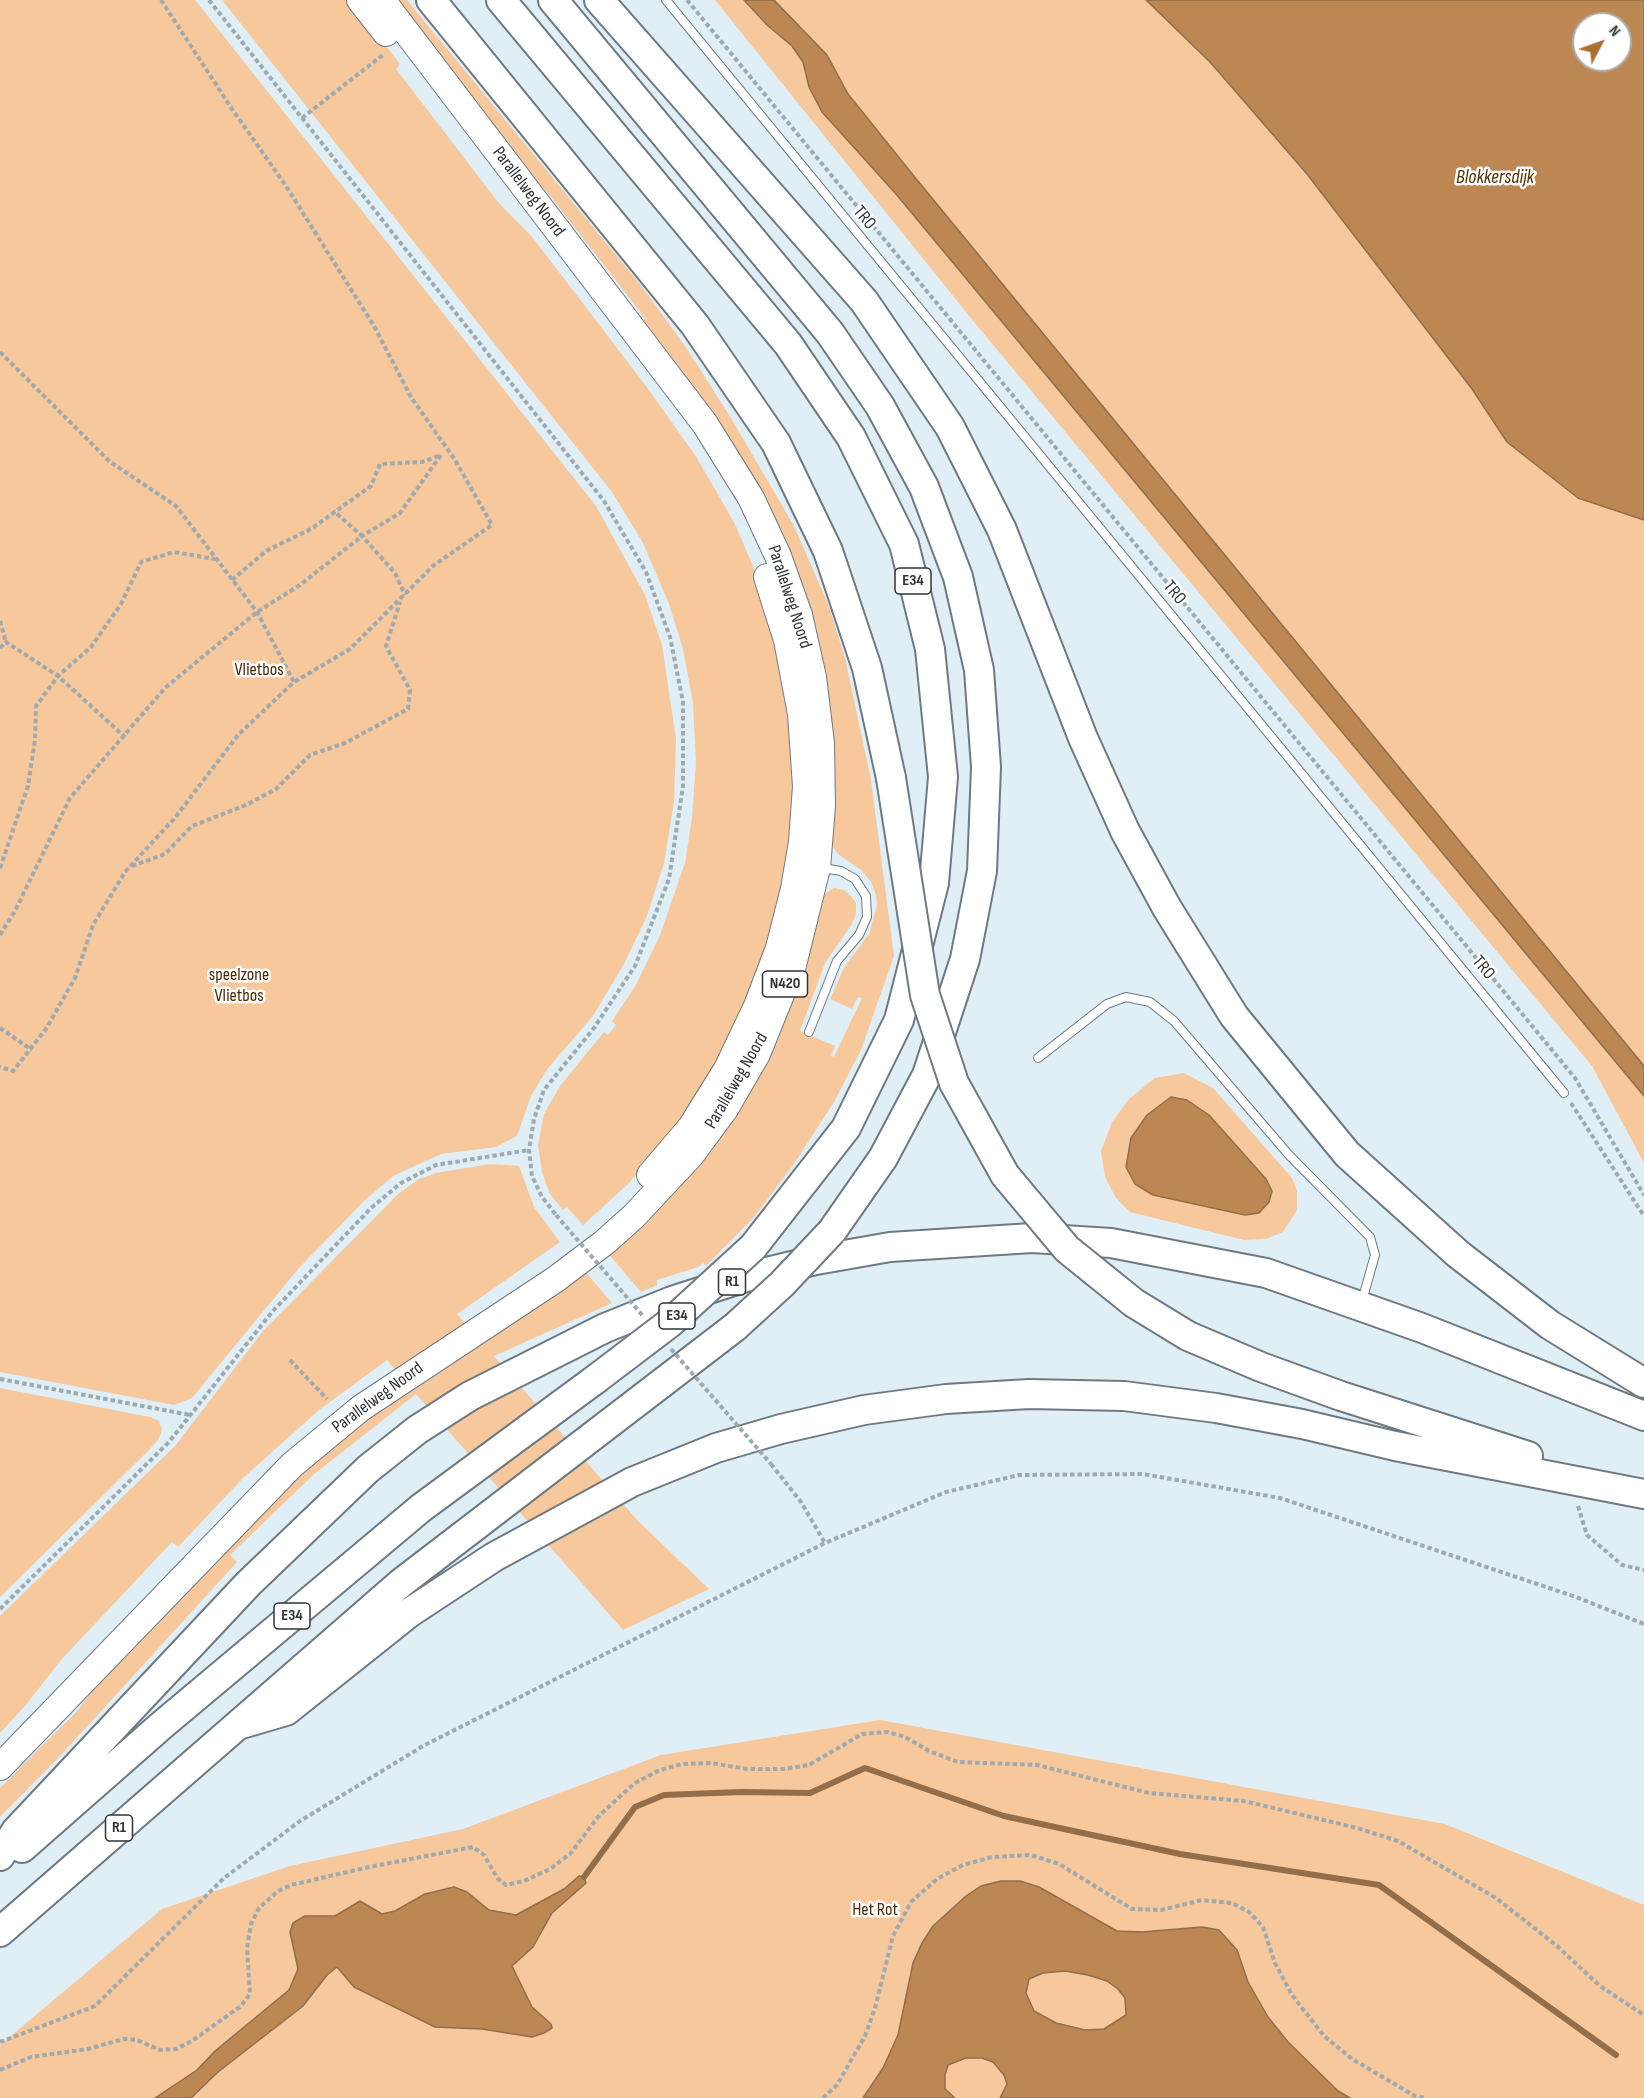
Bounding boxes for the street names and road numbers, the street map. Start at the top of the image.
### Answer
street label: Parallelweg Noord [487,143,569,241]
street label: TRO [848,202,880,234]
street label: Parallelweg Noord [762,543,816,651]
road number: E34 [895,568,931,594]
street label: TRO [1158,577,1190,609]
street label: TRO [1467,952,1499,984]
road number: N420 [762,971,808,997]
street label: Parallelweg Noord [701,1029,773,1133]
road number: R1 [718,1269,746,1295]
road number: E34 [659,1303,695,1329]
street label: Parallelweg Noord [328,1358,428,1438]
road number: E34 [274,1603,310,1629]
road number: R1 [106,1815,132,1841]

